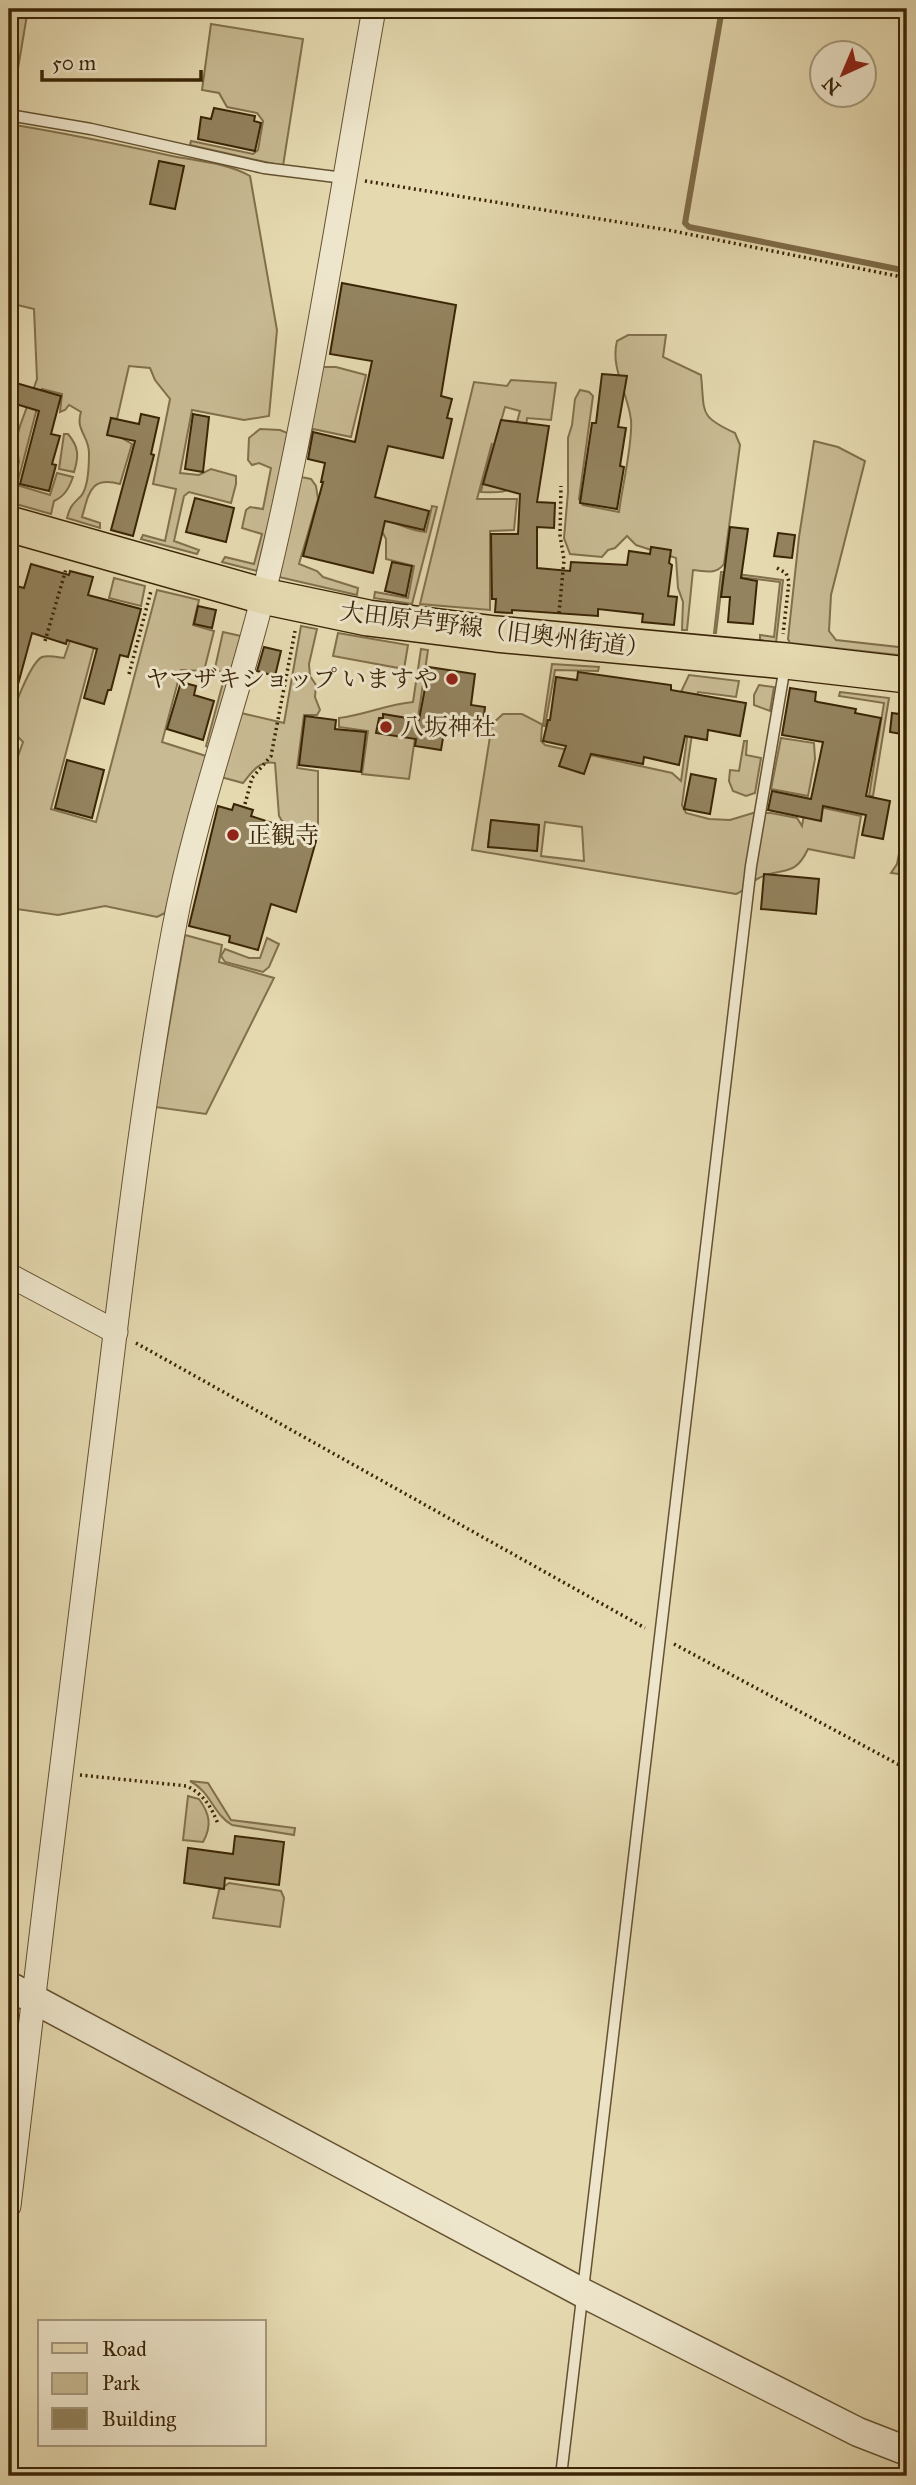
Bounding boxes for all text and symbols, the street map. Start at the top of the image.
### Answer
scale bar [42,38,201,82]
north arrow [808,38,878,108]
text: 50 m [52,50,97,76]
text: N [818,72,845,100]
street label: 大田原芦野線（旧奥州街道） [338,596,652,664]
place label: ヤマザキショップ いますや [146,664,438,694]
marker: ヤマザキショップ いますや [444,671,460,687]
place label: 八坂神社 [400,712,496,742]
marker: 八坂神社 [378,719,394,735]
place label: 正観寺 [247,820,319,850]
marker: 正観寺 [225,827,241,843]
legend [38,2320,266,2446]
text: Road [102,2336,147,2362]
text: Park [102,2370,140,2396]
text: Building [102,2406,176,2432]

